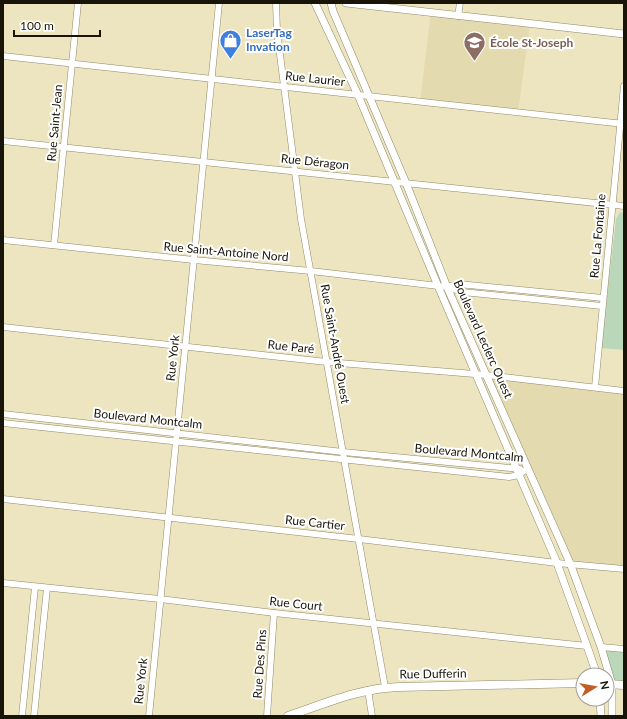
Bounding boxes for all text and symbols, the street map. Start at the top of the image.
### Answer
scale bar [14,12,100,38]
text: 100 m [20,18,54,33]
place label: LaserTag Invation [246,25,292,54]
shop icon: LaserTag Invation [218,27,244,60]
school or university icon: École St-Joseph [462,30,488,63]
place label: École St-Joseph [490,35,574,50]
street label: Rue Laurier [284,68,346,89]
street label: Rue Saint-Jean [44,84,65,162]
street label: Rue Déragon [280,150,350,173]
street label: Rue La Fontaine [586,193,609,279]
street label: Rue Saint-Antoine Nord [163,239,289,264]
street label: Boulevard Leclerc Ouest [451,277,517,401]
street label: Rue Saint-André Ouest [318,283,354,406]
street label: Rue York [163,333,182,382]
street label: Rue Paré [267,337,315,356]
street label: Boulevard Montcalm [93,405,203,432]
street label: Boulevard Montcalm [414,440,524,465]
street label: Rue Cartier [285,512,346,533]
street label: Rue Court [269,593,324,614]
street label: Rue Des Pins [250,629,269,699]
street label: Rue York [131,656,150,705]
street label: Rue Dufferin [399,665,467,682]
north arrow [575,667,615,707]
text: N [598,680,612,690]

